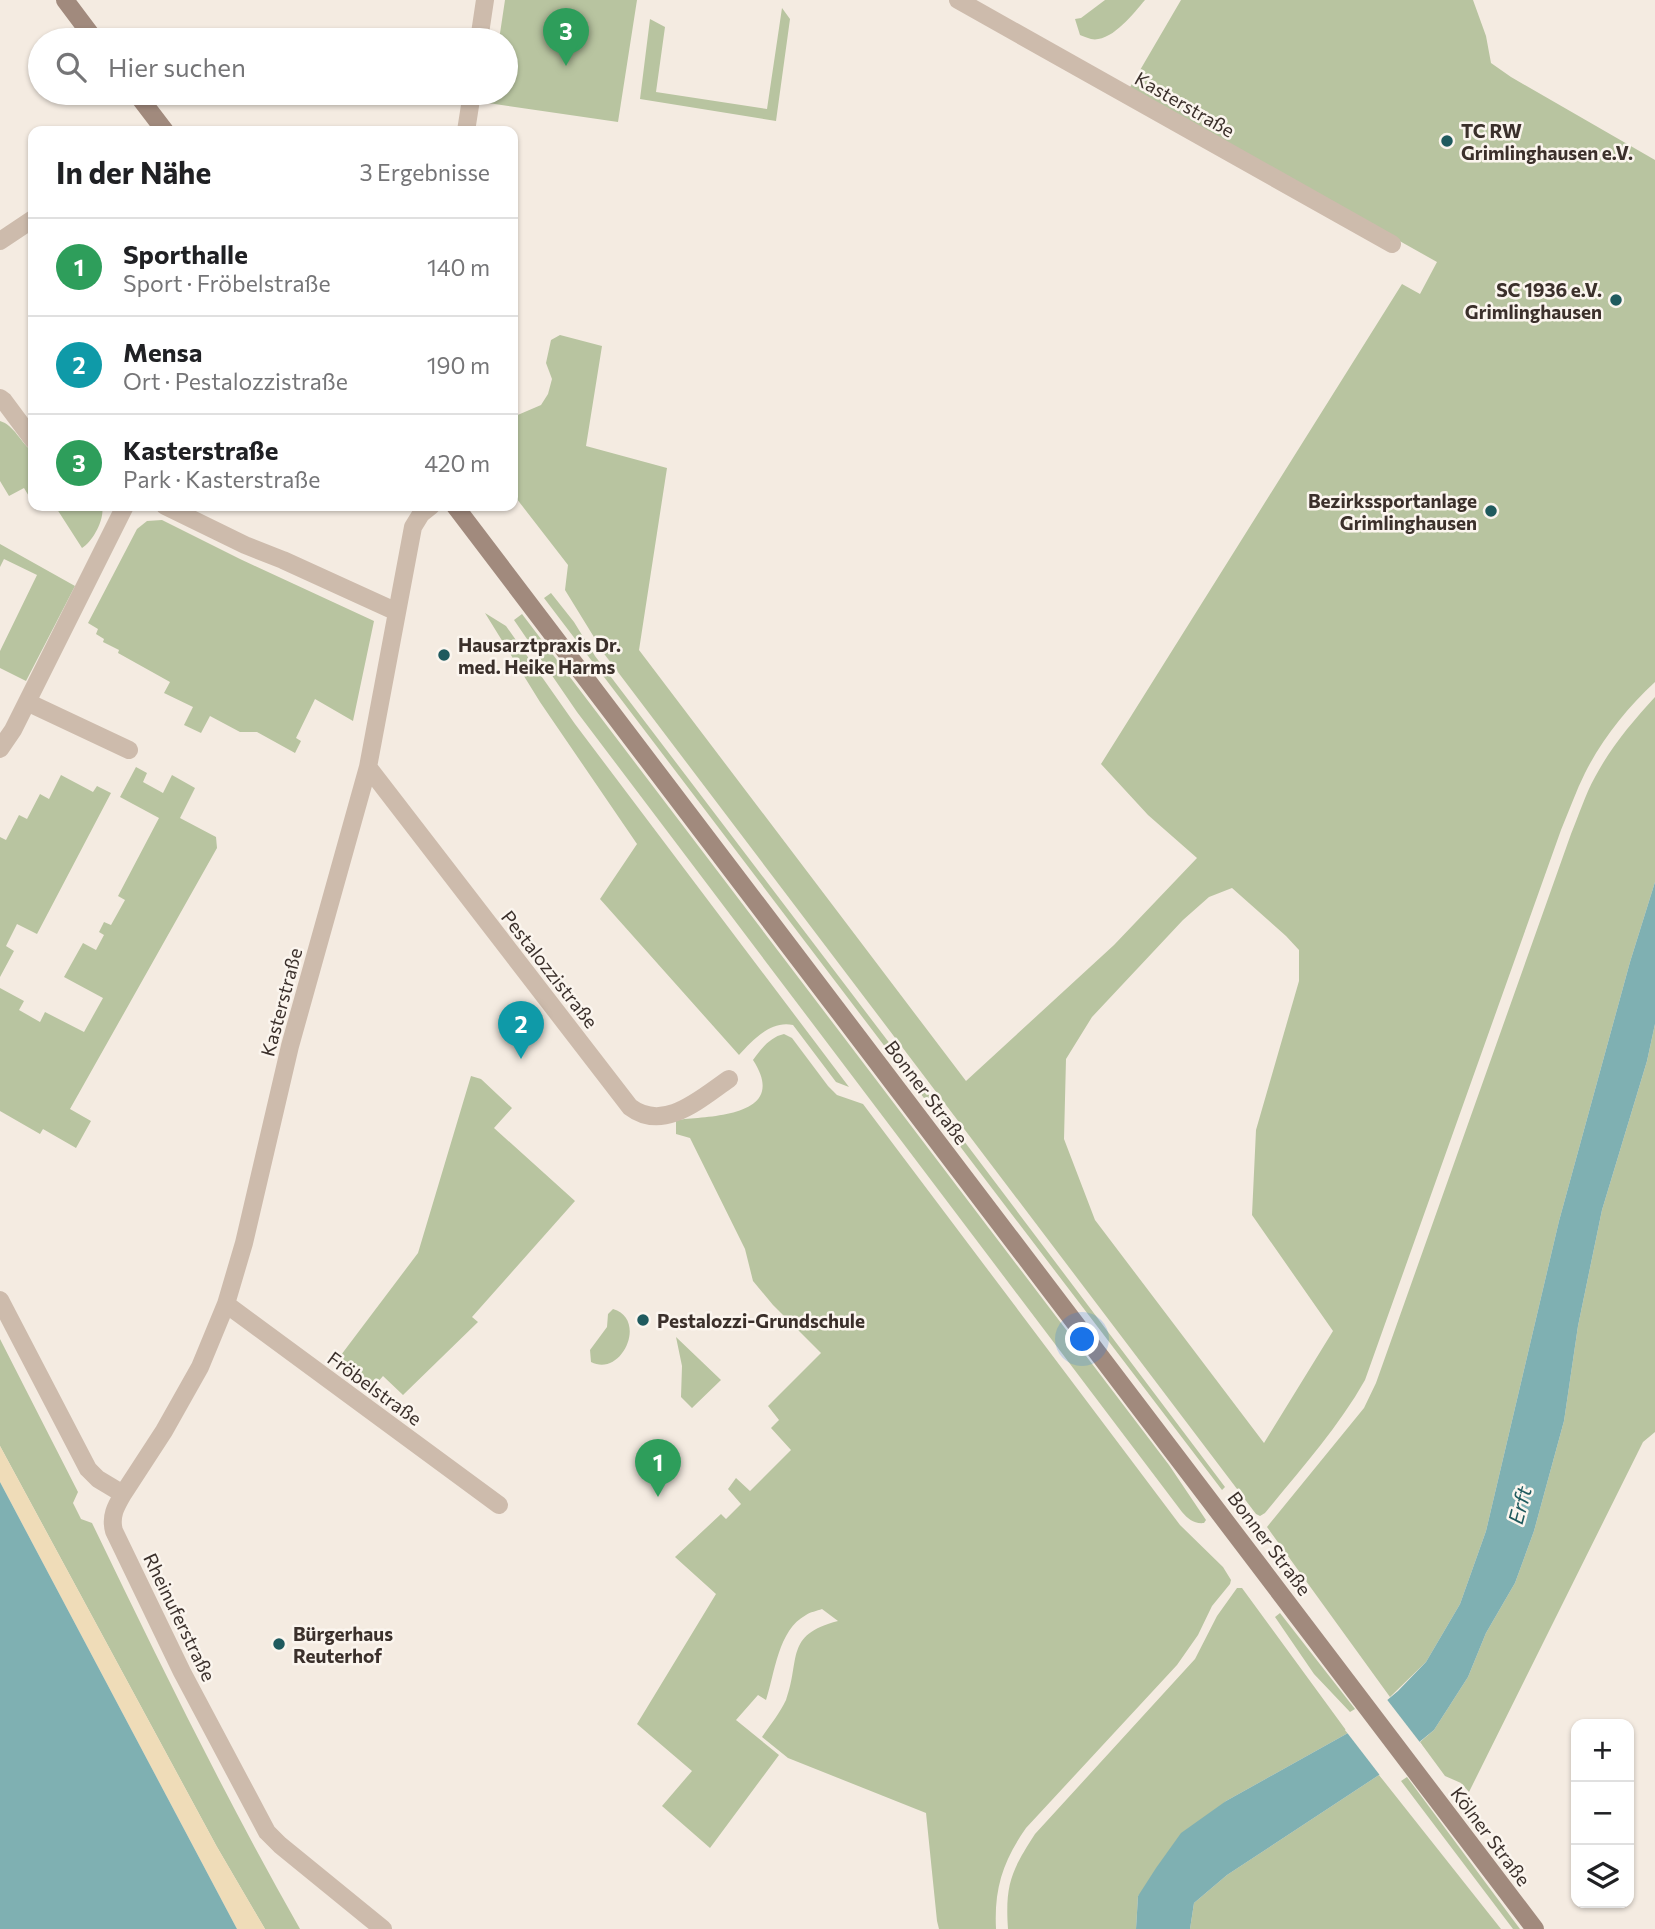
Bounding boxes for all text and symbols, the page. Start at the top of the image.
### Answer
pin: 3 [543,8,589,66]
search box [28,28,518,105]
icon: search [52,48,90,86]
text: Hier suchen [108,51,246,82]
street label: Kasterstraße [1131,66,1239,142]
place label: TC RW Grimlinghausen e.V. [1461,119,1633,164]
marker: TC RW Grimlinghausen e.V. [1439,133,1455,149]
text: In der Nähe [56,153,211,190]
text: 3 Ergebnisse [360,158,490,186]
text: Sporthalle [123,238,248,269]
text: 1 [74,253,84,281]
text: 140 m [427,253,490,281]
text: Sport · Fröbelstraße [123,269,331,297]
place label: SC 1936 e.V. Grimlinghausen [1465,278,1602,323]
marker: SC 1936 e.V. Grimlinghausen [1608,292,1624,308]
text: Mensa [123,336,202,367]
text: 2 [72,351,86,379]
text: 190 m [427,351,490,379]
text: Ort · Pestalozzistraße [123,367,348,395]
text: Kasterstraße [123,434,279,465]
text: 3 [72,449,86,477]
text: 420 m [424,449,490,477]
text: Park · Kasterstraße [123,465,320,493]
place label: Bezirkssportanlage Grimlinghausen [1308,489,1477,534]
marker: Bezirkssportanlage Grimlinghausen [1483,503,1499,519]
place label: Hausarztpraxis Dr. med. Heike Harms [458,633,621,678]
marker: Hausarztpraxis Dr. med. Heike Harms [436,647,452,663]
street label: Pestalozzistraße [497,906,603,1032]
street label: Kasterstraße [255,945,307,1059]
pin: 2 [498,1001,544,1059]
street label: Bonner Straße [880,1035,974,1149]
place label: Pestalozzi-Grundschule [657,1309,865,1332]
marker: Pestalozzi-Grundschule [635,1312,651,1328]
your location [1065,1322,1099,1356]
street label: Fröbelstraße [324,1346,426,1430]
pin: 1 [635,1439,681,1497]
water label: Erft [1502,1483,1536,1526]
street label: Bonner Straße [1223,1486,1317,1600]
street label: Rheinuferstraße [139,1549,221,1685]
place label: Bürgerhaus Reuterhof [293,1622,393,1667]
marker: Bürgerhaus Reuterhof [271,1636,287,1652]
map controls [1571,1719,1634,1908]
button: + [1571,1719,1634,1782]
street label: Kölner Straße [1446,1782,1536,1890]
button: − [1571,1782,1634,1845]
button: layers [1571,1845,1634,1908]

